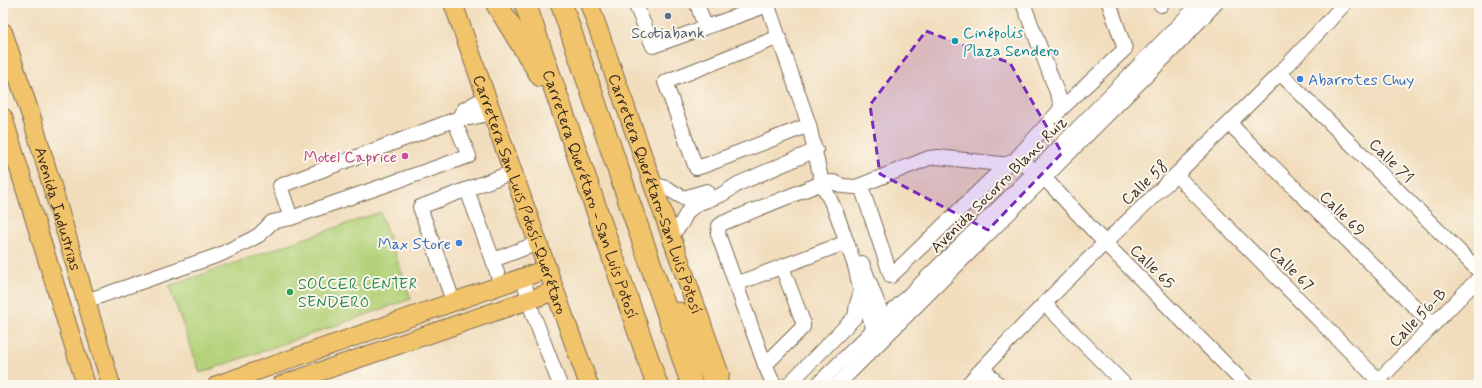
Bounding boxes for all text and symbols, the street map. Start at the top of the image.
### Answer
marker: Scotiabank [663,11,673,21]
place label: Scotiabank [631,23,705,44]
place label: Cinépolis Plaza Sendero [963,23,1060,62]
marker: Cinépolis Plaza Sendero [950,36,960,46]
street label: Carretera Querétaro - San Luis Potosí [537,67,642,322]
place label: Abarrotes Chuy [1308,70,1414,91]
street label: Carretera Querétaro-San Luis Potosí [603,71,707,317]
street label: Carretera San Luis Potosí-Querétaro [467,72,572,318]
marker: Abarrotes Chuy [1295,74,1305,84]
street label: Avenida Socorro Blanc Ruiz [926,112,1072,258]
street label: Calle 71 [1364,134,1418,188]
street label: Avenida Industrias [29,144,85,273]
place label: Motel Caprice [304,147,397,168]
marker: Motel Caprice [400,151,410,161]
street label: Calle 58 [1117,156,1173,210]
street label: Calle 69 [1315,187,1369,241]
place label: Max Store [378,234,451,255]
marker: Max Store [454,238,464,248]
street label: Calle 65 [1125,240,1179,294]
street label: Calle 67 [1264,242,1318,296]
place label: SOCCER CENTER SENDERO [298,274,417,313]
street label: Calle 56-B [1385,284,1451,352]
marker: SOCCER CENTER SENDERO [285,287,295,297]

